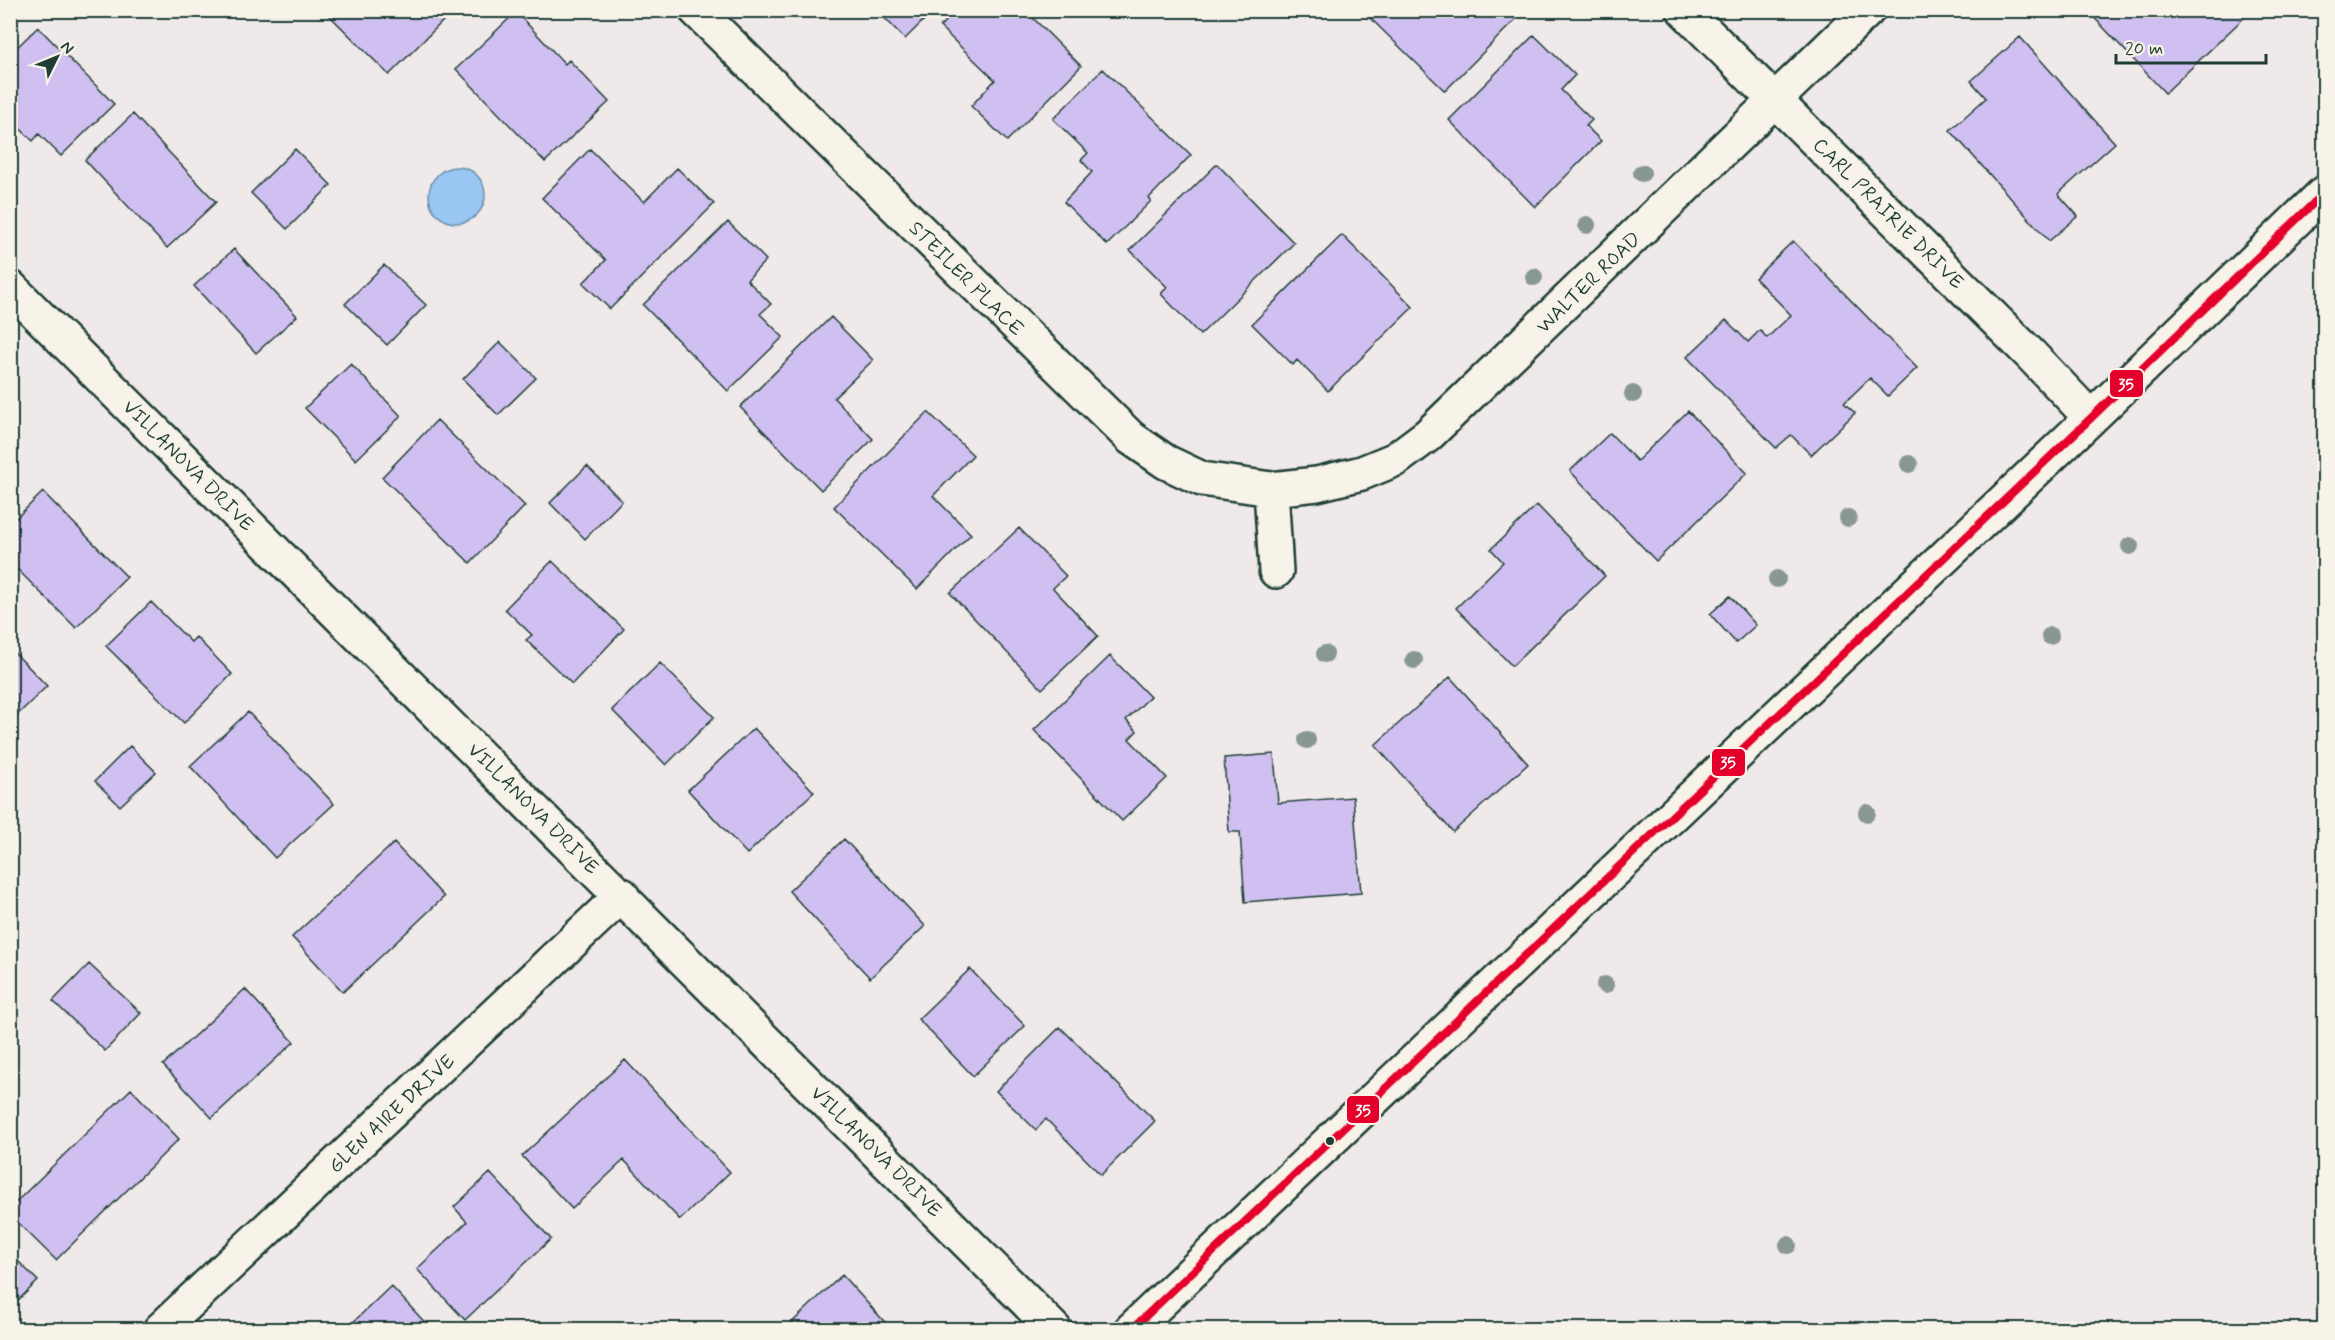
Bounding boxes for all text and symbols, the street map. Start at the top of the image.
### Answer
north arrow [27,27,87,87]
scale bar [2116,27,2266,65]
text: N [56,37,78,59]
text: 20 m [2125,37,2163,61]
street label: CARL PRAIRIE DRIVE [1806,132,1970,296]
street label: STEILER PLACE [902,215,1030,343]
street label: WALTER ROAD [1531,226,1647,340]
line badge: 35 [2109,369,2144,398]
text: 35 [2118,375,2134,396]
street label: VILLANOVA DRIVE [116,394,260,538]
street label: VILLANOVA DRIVE [461,737,605,881]
line badge: 35 [1711,748,1746,777]
text: 35 [1720,753,1736,774]
street label: GLEN AIRE DRIVE [323,1048,461,1180]
street label: VILLANOVA DRIVE [804,1080,948,1224]
line badge: 35 [1346,1095,1380,1124]
text: 35 [1355,1101,1371,1122]
unlabelled marker [1324,1135,1336,1147]

